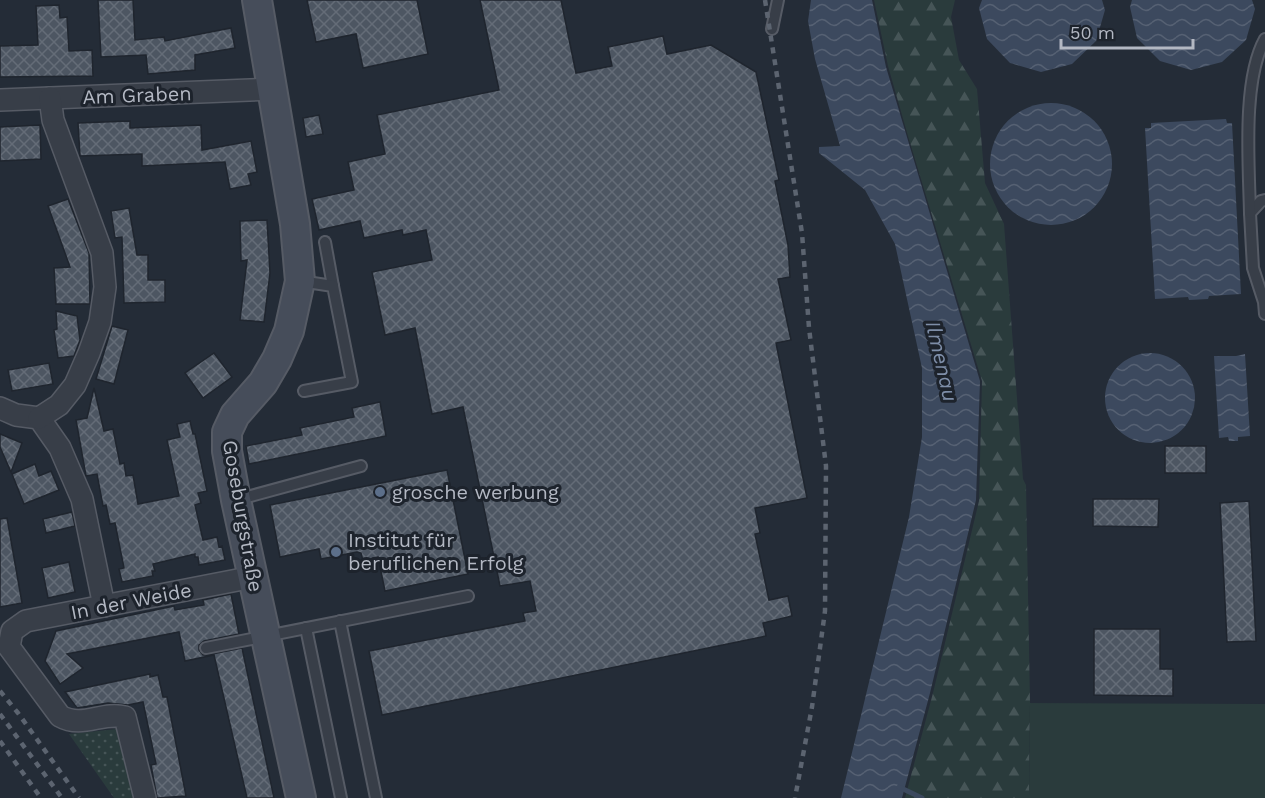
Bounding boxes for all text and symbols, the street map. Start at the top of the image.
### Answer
scale bar [1061,12,1193,50]
text: 50 m [1070,22,1115,43]
street label: Am Graben [82,81,192,109]
water label: Ilmenau [921,318,963,404]
street label: Goseburgstraße [218,438,268,594]
place label: grosche werbung [392,480,559,504]
marker: grosche werbung [373,485,387,499]
place label: Institut für beruflichen Erfolg [348,528,524,575]
marker: Institut für beruflichen Erfolg [329,545,343,559]
street label: In der Weide [69,578,193,624]

